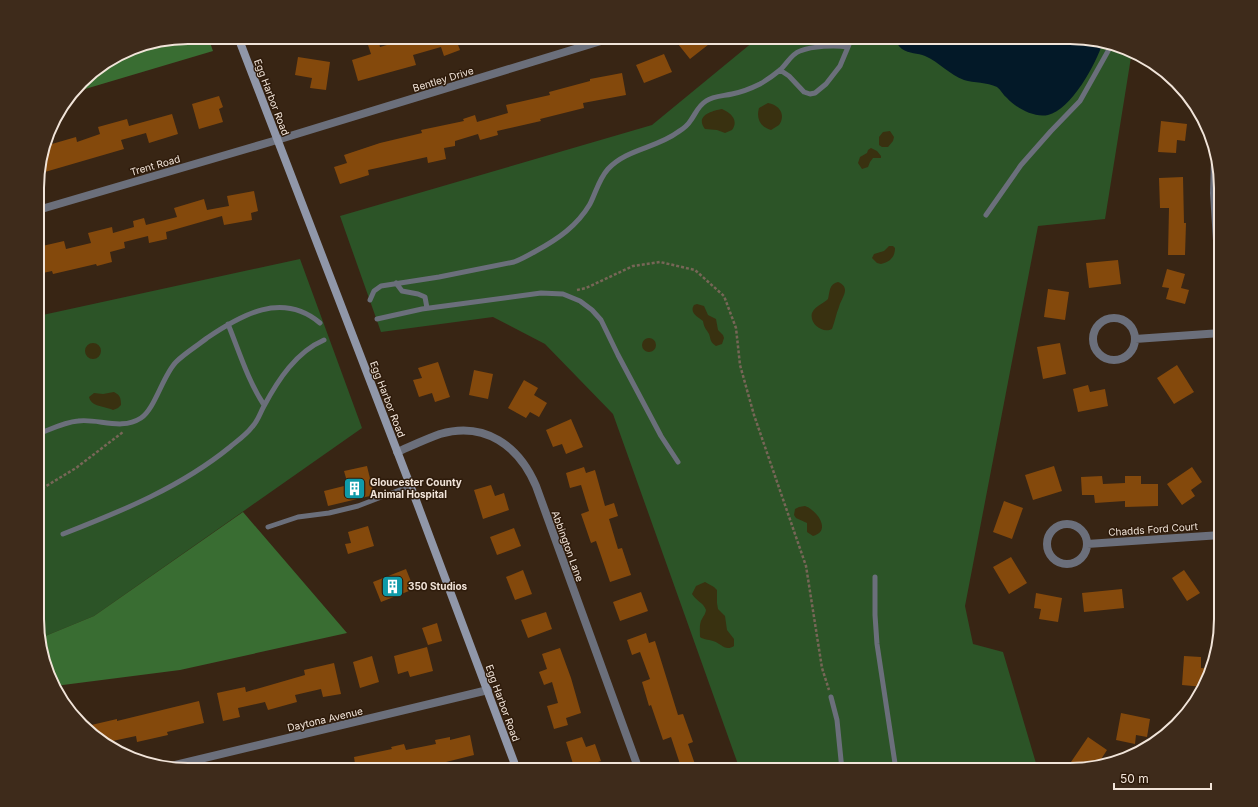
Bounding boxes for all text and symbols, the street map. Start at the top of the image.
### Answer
street label: Egg Harbor Road [252,57,292,137]
street label: Bentley Drive [411,64,475,94]
street label: Trent Road [129,152,181,178]
street label: Egg Harbor Road [368,359,408,439]
building icon: Gloucester County Animal Hospital [341,475,367,501]
place label: Gloucester County Animal Hospital [370,476,462,500]
street label: Abbington Lane [550,509,586,583]
street label: Chadds Ford Court [1108,520,1199,538]
building icon: 350 Studios [380,573,406,599]
place label: 350 Studios [408,580,468,592]
street label: Egg Harbor Road [484,663,522,743]
street label: Daytona Avenue [286,704,364,734]
scale bar [1114,765,1211,791]
text: 50 m [1120,771,1149,786]

